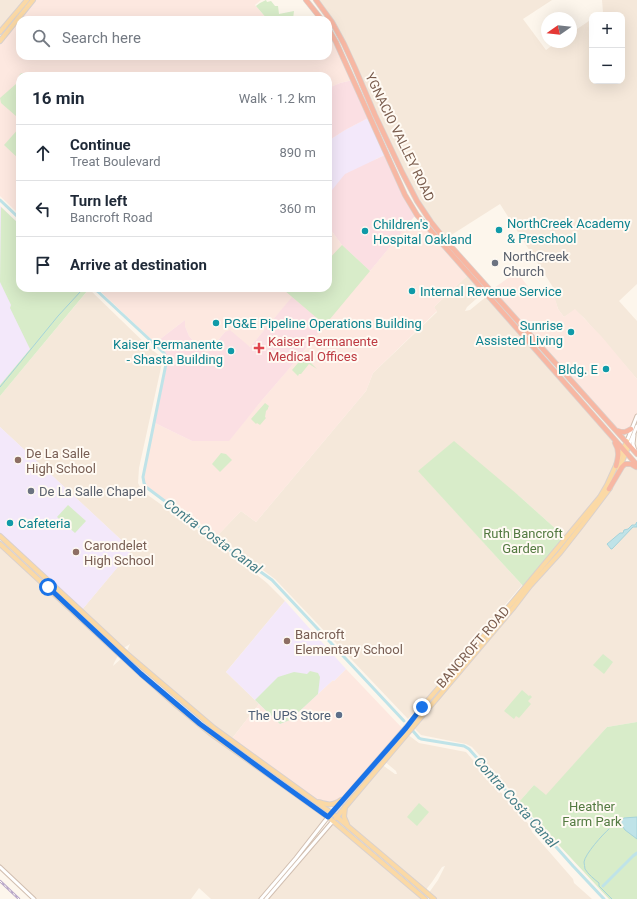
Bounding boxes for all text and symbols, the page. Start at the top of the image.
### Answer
north arrow [541,12,577,48]
map controls [589,12,625,84]
button: + [589,12,625,48]
search box [16,16,332,60]
icon: search [30,27,52,49]
text: Search here [62,29,141,47]
button: − [589,48,625,84]
street label: YGNACIO VALLEY ROAD [362,70,438,204]
text: 16 min [32,88,85,108]
text: Walk · 1.2 km [239,91,316,106]
text: Continue [70,136,131,154]
icon: ahead [32,142,54,164]
text: 890 m [279,145,316,160]
text: Treat Boulevard [70,154,161,169]
text: Turn left [70,192,127,210]
icon: left [32,198,54,220]
text: 360 m [279,201,316,216]
text: Bancroft Road [70,210,153,225]
place label: NorthCreek Academy & Preschool [507,216,630,246]
place label: Children's Hospital Oakland [373,217,472,247]
marker: NorthCreek Academy & Preschool [494,225,504,235]
marker: Children's Hospital Oakland [360,226,370,236]
place label: NorthCreek Church [503,249,569,279]
icon: arrive [32,254,54,276]
text: Arrive at destination [70,256,207,274]
marker: NorthCreek Church [490,258,500,268]
place label: Internal Revenue Service [420,284,562,299]
marker: Internal Revenue Service [407,286,417,296]
place label: PG&E Pipeline Operations Building [224,316,422,331]
marker: PG&E Pipeline Operations Building [211,318,221,328]
place label: Sunrise Assisted Living [475,318,563,348]
marker: Sunrise Assisted Living [566,327,576,337]
place label: Kaiser Permanente Medical Offices [268,334,378,364]
place label: Kaiser Permanente - Shasta Building [113,337,223,367]
marker: Kaiser Permanente Medical Offices [253,342,265,354]
marker: Kaiser Permanente - Shasta Building [226,346,236,356]
place label: Bldg. E [558,362,598,377]
marker: Bldg. E [601,364,611,374]
place label: De La Salle High School [26,446,96,476]
marker: De La Salle High School [13,455,23,465]
place label: De La Salle Chapel [39,484,146,499]
marker: De La Salle Chapel [26,486,36,496]
water label: Contra Costa Canal [161,495,266,577]
place label: Cafeteria [18,516,71,531]
marker: Cafeteria [5,518,15,528]
park label: Ruth Bancroft Garden [483,526,563,556]
place label: Carondelet High School [84,538,154,568]
marker: Carondelet High School [71,547,81,557]
route start [39,578,57,596]
street label: BANCROFT ROAD [434,603,512,691]
place label: Bancroft Elementary School [295,627,403,657]
marker: Bancroft Elementary School [282,636,292,646]
route end [413,698,431,716]
place label: The UPS Store [248,708,331,723]
marker: The UPS Store [334,710,344,720]
water label: Contra Costa Canal [471,753,562,851]
park label: Heather Farm Park [562,799,622,829]

